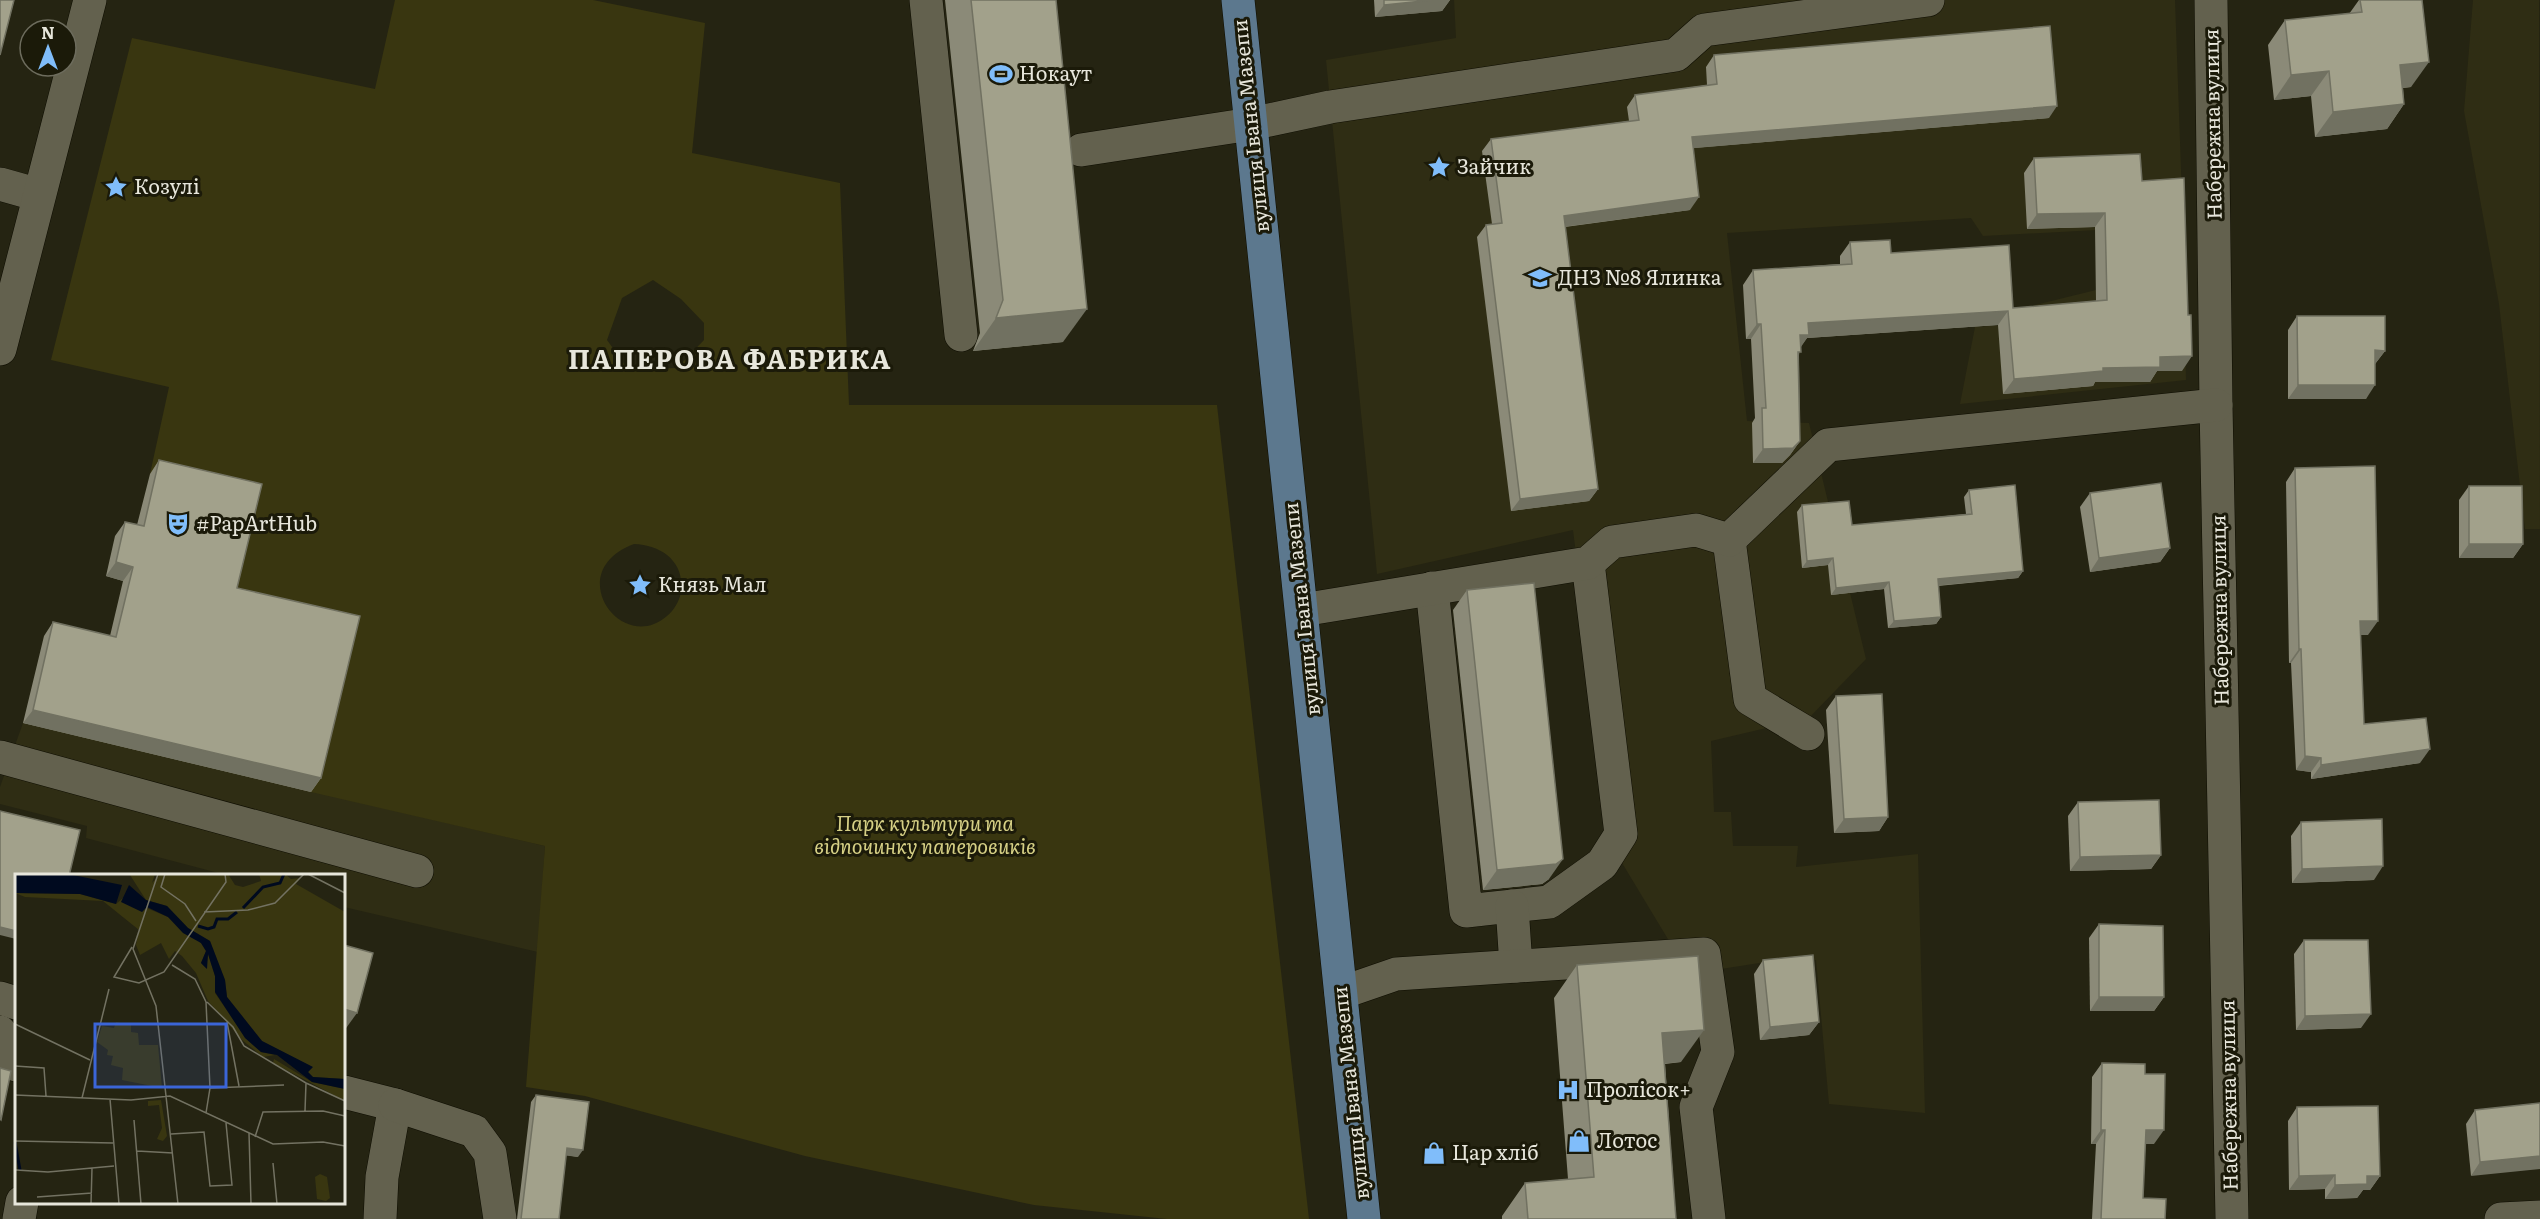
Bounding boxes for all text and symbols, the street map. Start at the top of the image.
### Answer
north arrow [18,18,78,78]
street label: вулиця Івана Мазепи [1223,18,1275,234]
text: N [41,20,55,44]
street label: Набережна вулиця [2194,28,2228,220]
place label: Нокаут [1019,57,1093,87]
sports icon: Нокаут [988,61,1014,87]
place label: Зайчик [1457,150,1531,180]
place icon: Зайчик [1426,154,1452,180]
place label: Козулі [134,170,200,200]
place icon: Козулі [103,174,129,200]
place label: ДНЗ №8 Ялинка [1558,261,1722,291]
school or university icon: ДНЗ №8 Ялинка [1527,265,1553,291]
district label: ПАПЕРОВА ФАБРИКА [568,338,892,377]
street label: вулиця Івана Мазепи [1274,501,1326,717]
place label: #PapArtHub [196,507,317,537]
theatre icon: #PapArtHub [165,511,191,537]
street label: Набережна вулиця [2201,514,2235,706]
place label: Князь Мал [658,568,766,598]
place icon: Князь Мал [627,572,653,598]
park label: Парк культури та відпочинку паперовиків [814,807,1036,860]
inset map [15,874,345,1204]
street label: вулиця Івана Мазепи [1323,985,1375,1201]
street label: Набережна вулиця [2210,999,2244,1191]
place label: Пролісок+ [1586,1073,1691,1103]
hospital icon: Пролісок+ [1555,1077,1581,1103]
place label: Лотос [1597,1124,1657,1154]
shop icon: Лотос [1566,1128,1592,1154]
place label: Цар хліб [1452,1136,1539,1166]
shop icon: Цар хліб [1421,1140,1447,1166]

